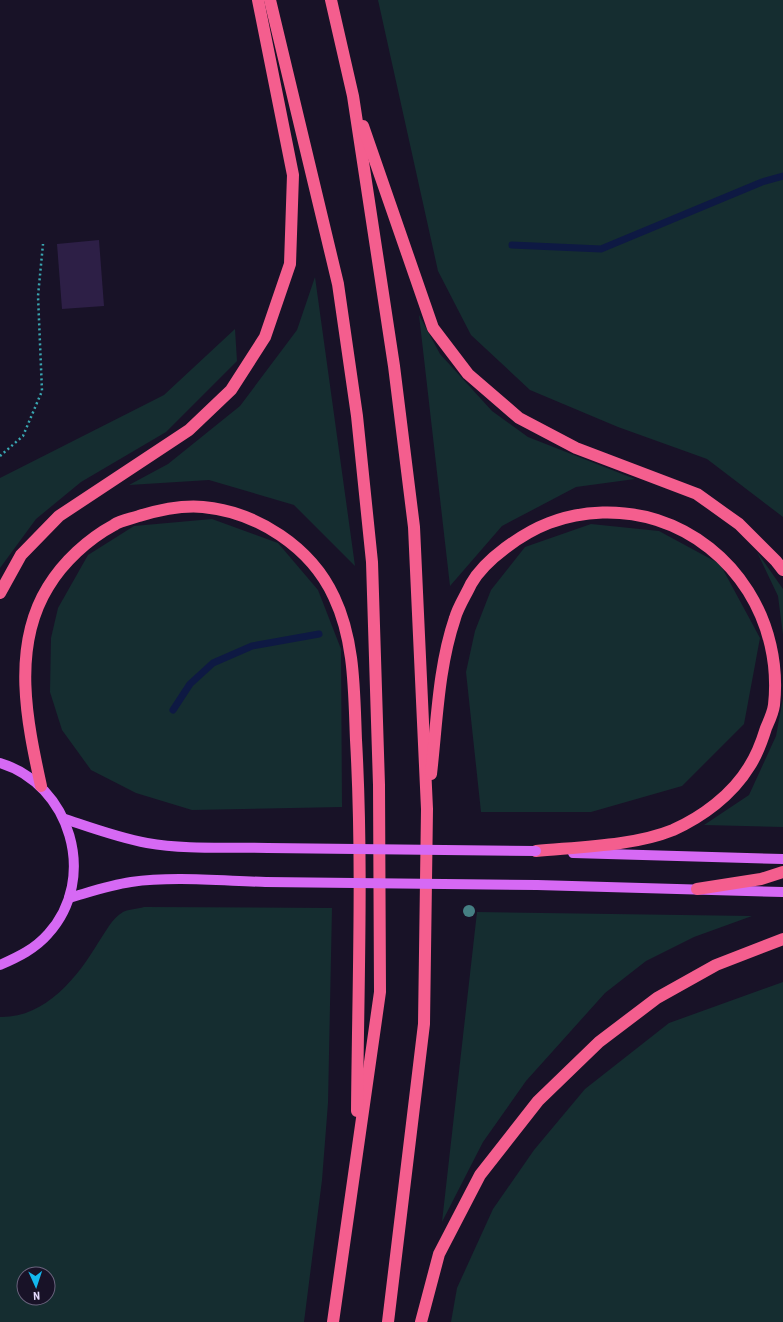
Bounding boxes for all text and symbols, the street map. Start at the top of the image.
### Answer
north arrow [16,1266,56,1306]
text: N [33,1289,40,1302]

